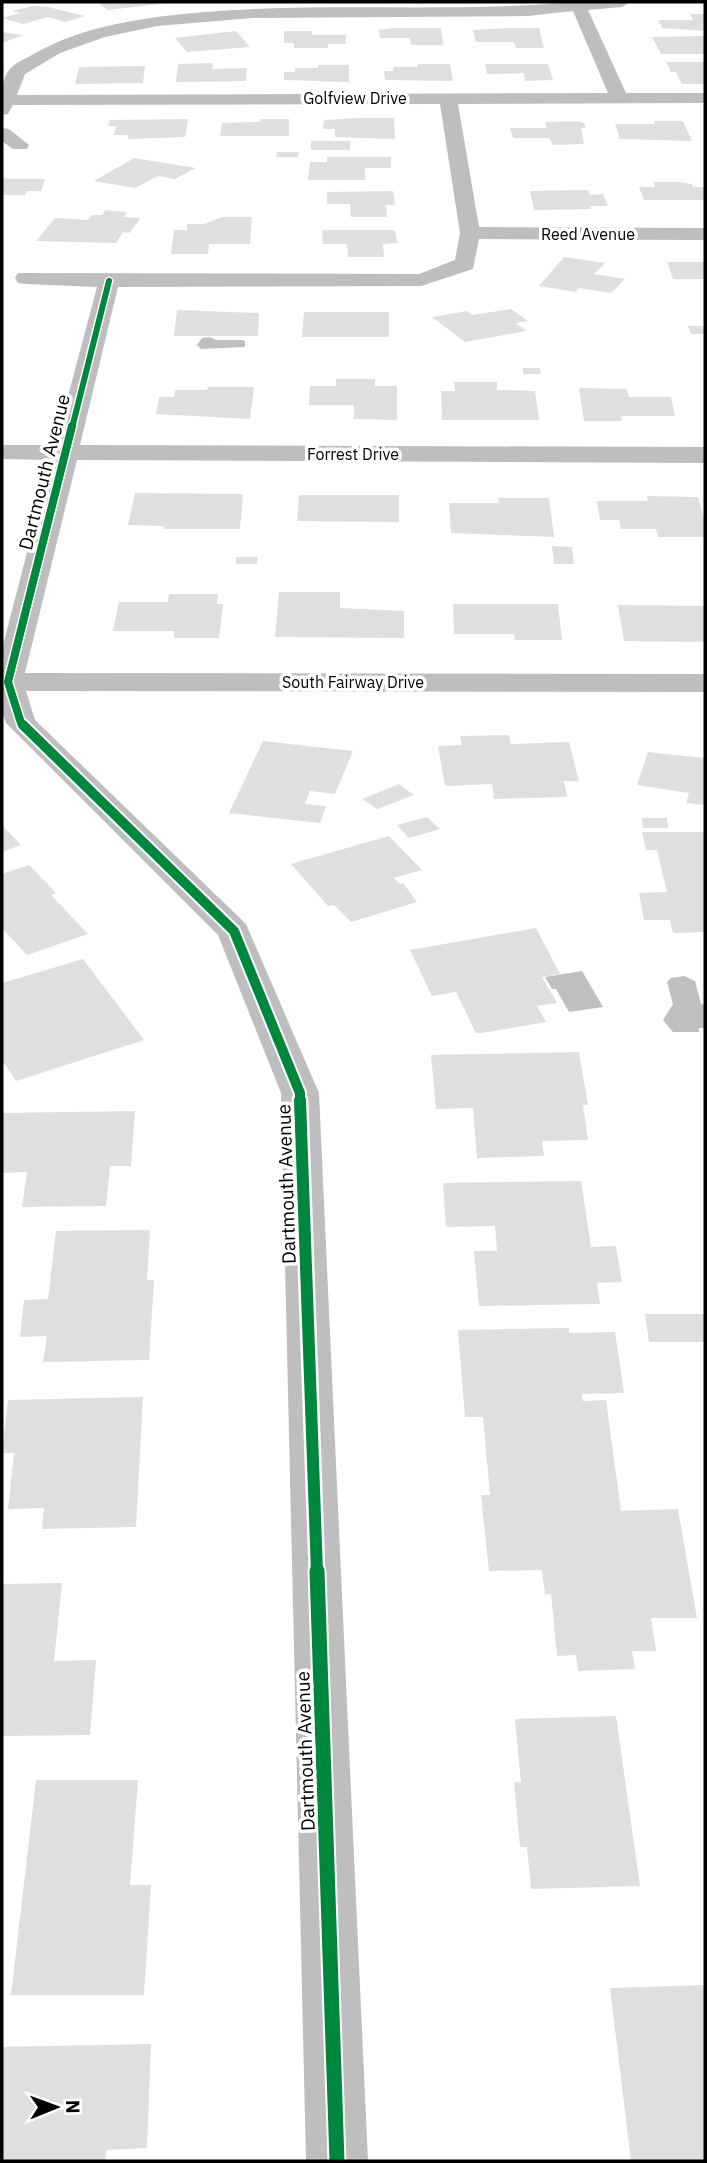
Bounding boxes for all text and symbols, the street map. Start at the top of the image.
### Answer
street label: Golfview Drive [303,88,407,108]
street label: Reed Avenue [541,224,635,244]
street label: Dartmouth Avenue [13,391,75,553]
street label: Forrest Drive [307,444,399,464]
street label: South Fairway Drive [282,672,424,692]
street label: Dartmouth Avenue [271,1104,301,1264]
street label: Dartmouth Avenue [290,1671,320,1831]
north arrow [21,2072,91,2142]
text: N [61,2100,85,2114]

